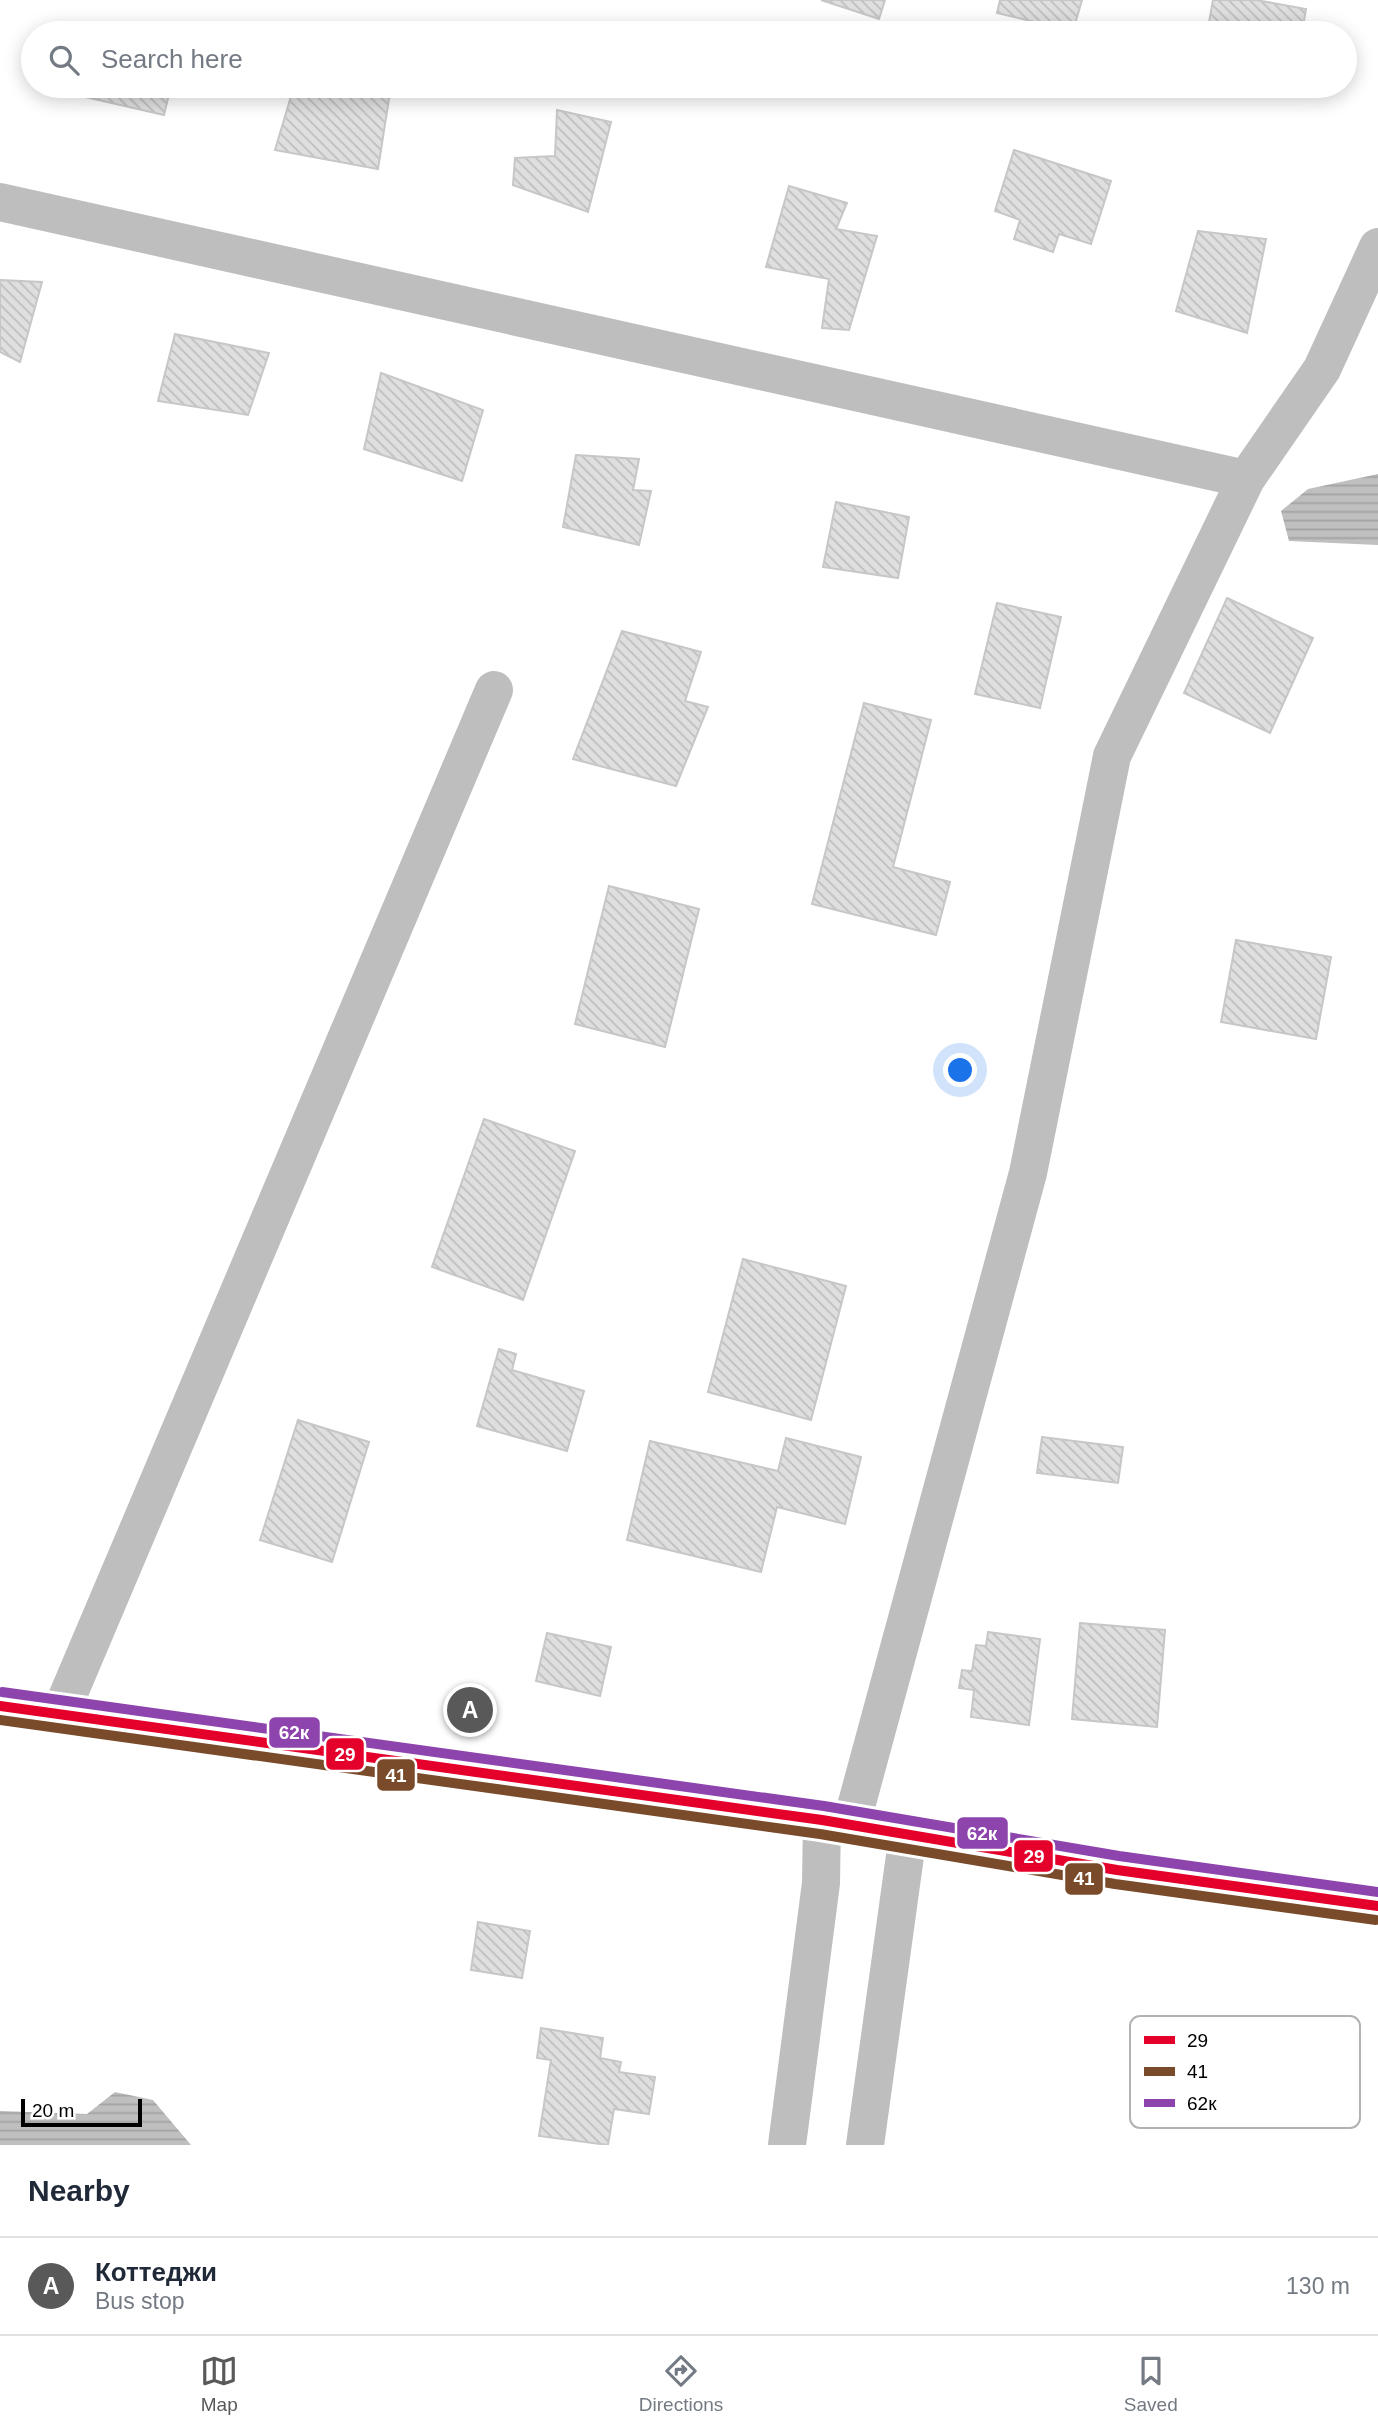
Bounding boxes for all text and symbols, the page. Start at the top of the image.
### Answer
search box [21,21,1357,98]
icon: search [45,41,83,79]
text: Search here [101,44,243,74]
your location [943,1053,977,1087]
pin: A [447,1684,493,1736]
line badge: 62к [268,1716,321,1749]
text: 62к [279,1722,310,1743]
line badge: 29 [325,1737,365,1771]
text: 29 [334,1744,356,1765]
line badge: 41 [376,1758,416,1792]
text: 41 [385,1765,407,1786]
line badge: 62к [956,1816,1009,1850]
text: 62к [967,1823,998,1844]
line badge: 29 [1013,1839,1054,1873]
text: 29 [1023,1846,1045,1867]
line badge: 41 [1064,1862,1104,1896]
text: 41 [1073,1868,1095,1889]
legend [1130,2016,1360,2128]
text: 29 [1187,2030,1208,2051]
text: 41 [1187,2061,1208,2082]
text: 62к [1187,2093,1217,2114]
scale bar [21,2096,142,2128]
text: 20 m [32,2100,74,2121]
text: Nearby [28,2174,130,2207]
text: Коттеджи [95,2257,217,2287]
text: A [43,2273,59,2299]
text: 130 m [1286,2273,1350,2299]
text: Bus stop [95,2288,185,2314]
tab: Map [200,2352,238,2416]
tab: Directions [639,2352,723,2416]
tab: Saved [1124,2352,1178,2416]

